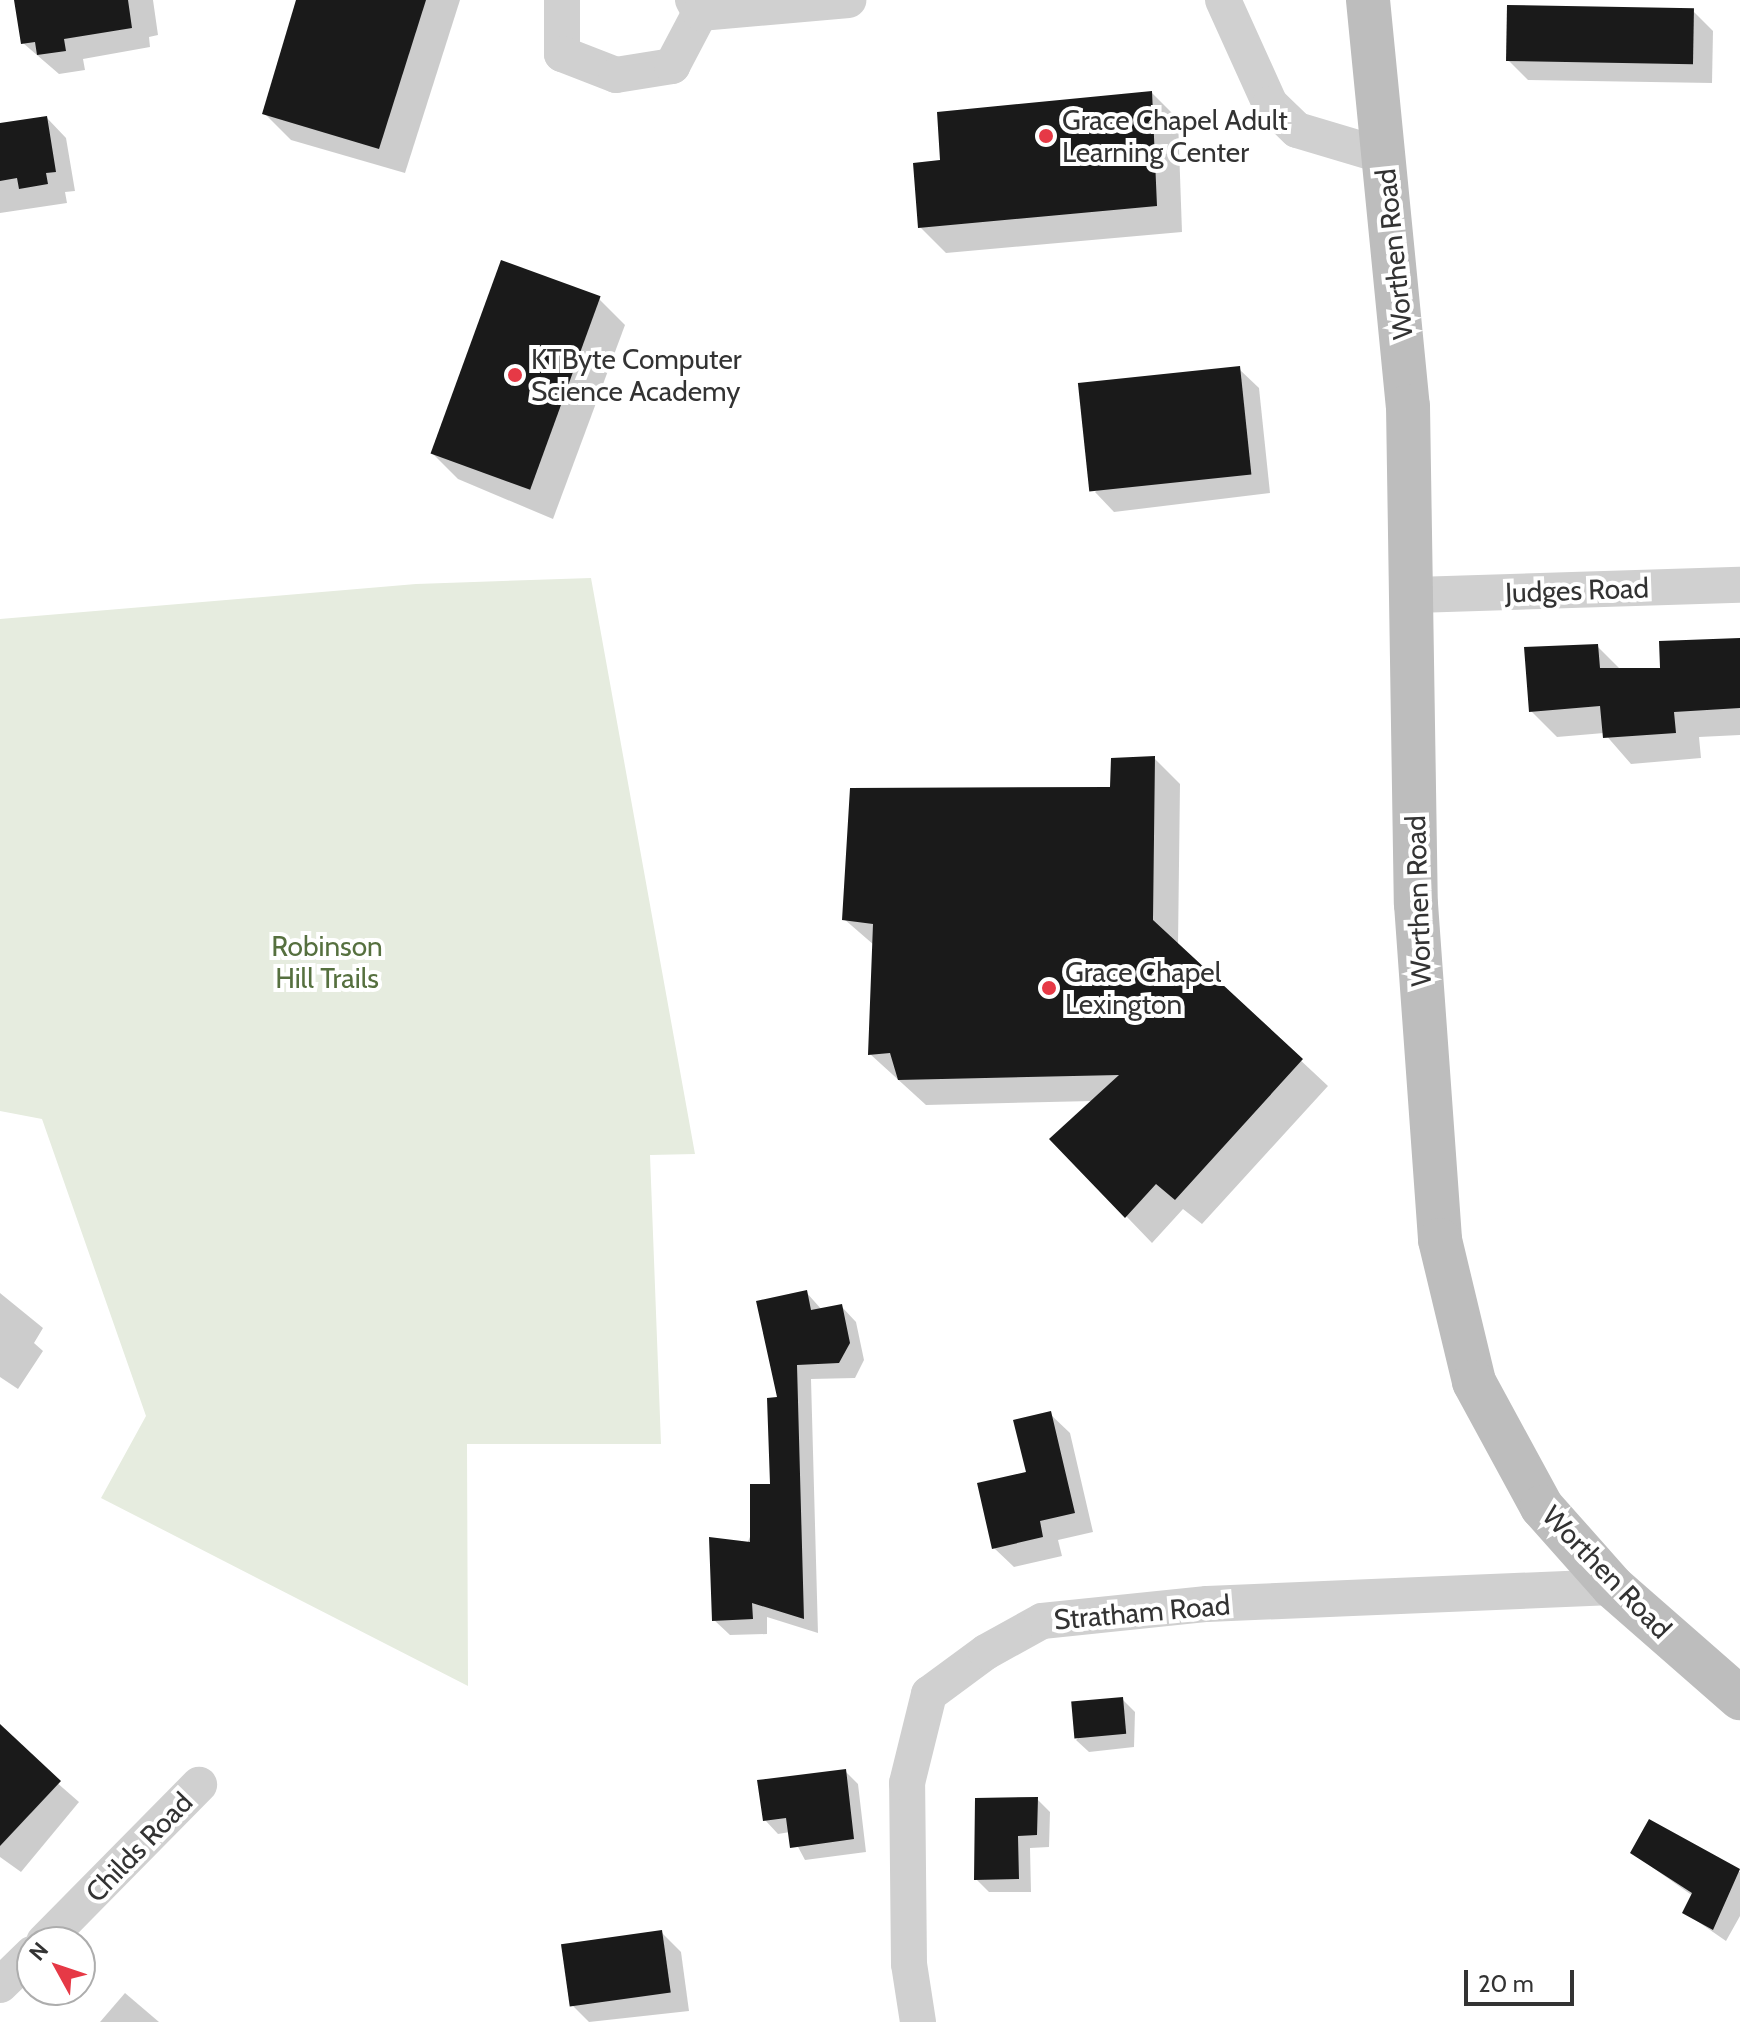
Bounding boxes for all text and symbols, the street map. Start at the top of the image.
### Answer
place label: Grace Chapel Adult Learning Center [1062,103,1288,169]
marker: Grace Chapel Adult Learning Center [1037,127,1055,145]
street label: Worthen Road [1368,167,1420,341]
place label: KTByte Computer Science Academy [531,342,742,408]
marker: KTByte Computer Science Academy [506,366,524,384]
street label: Judges Road [1504,571,1650,609]
street label: Worthen Road [1398,815,1438,987]
park label: Robinson Hill Trails [271,929,383,995]
place label: Grace Chapel Lexington [1065,955,1221,1021]
marker: Grace Chapel Lexington [1040,979,1058,997]
street label: Worthen Road [1535,1499,1679,1645]
street label: Stratham Road [1052,1588,1232,1636]
street label: Childs Road [79,1785,199,1909]
north arrow [16,1926,96,2006]
text: N [23,1937,54,1966]
scale bar [1468,1954,1578,2004]
text: 20 m [1478,1969,1534,1998]

